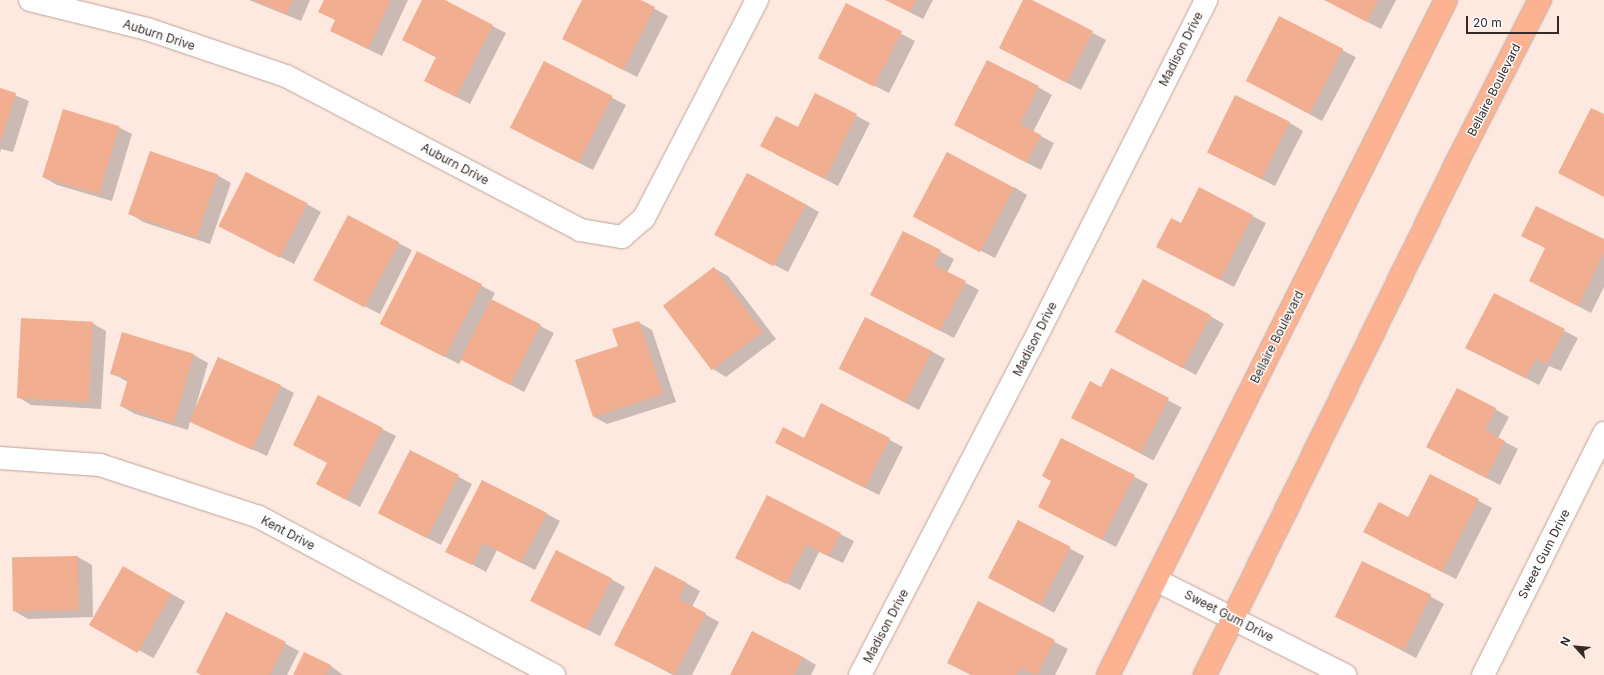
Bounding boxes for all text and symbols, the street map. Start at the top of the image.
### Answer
scale bar [1468,8,1561,34]
street label: Madison Drive [1156,9,1206,89]
text: 20 m [1473,15,1502,30]
street label: Auburn Drive [121,17,197,53]
street label: Bellaire Boulevard [1464,41,1524,139]
street label: Auburn Drive [419,140,491,188]
street label: Bellaire Boulevard [1247,288,1307,386]
street label: Madison Drive [1010,299,1060,379]
street label: Sweet Gum Drive [1515,507,1573,601]
street label: Kent Drive [259,513,317,553]
street label: Madison Drive [860,587,912,665]
street label: Sweet Gum Drive [1182,587,1276,645]
north arrow [1556,627,1596,667]
text: N [1557,635,1573,648]

